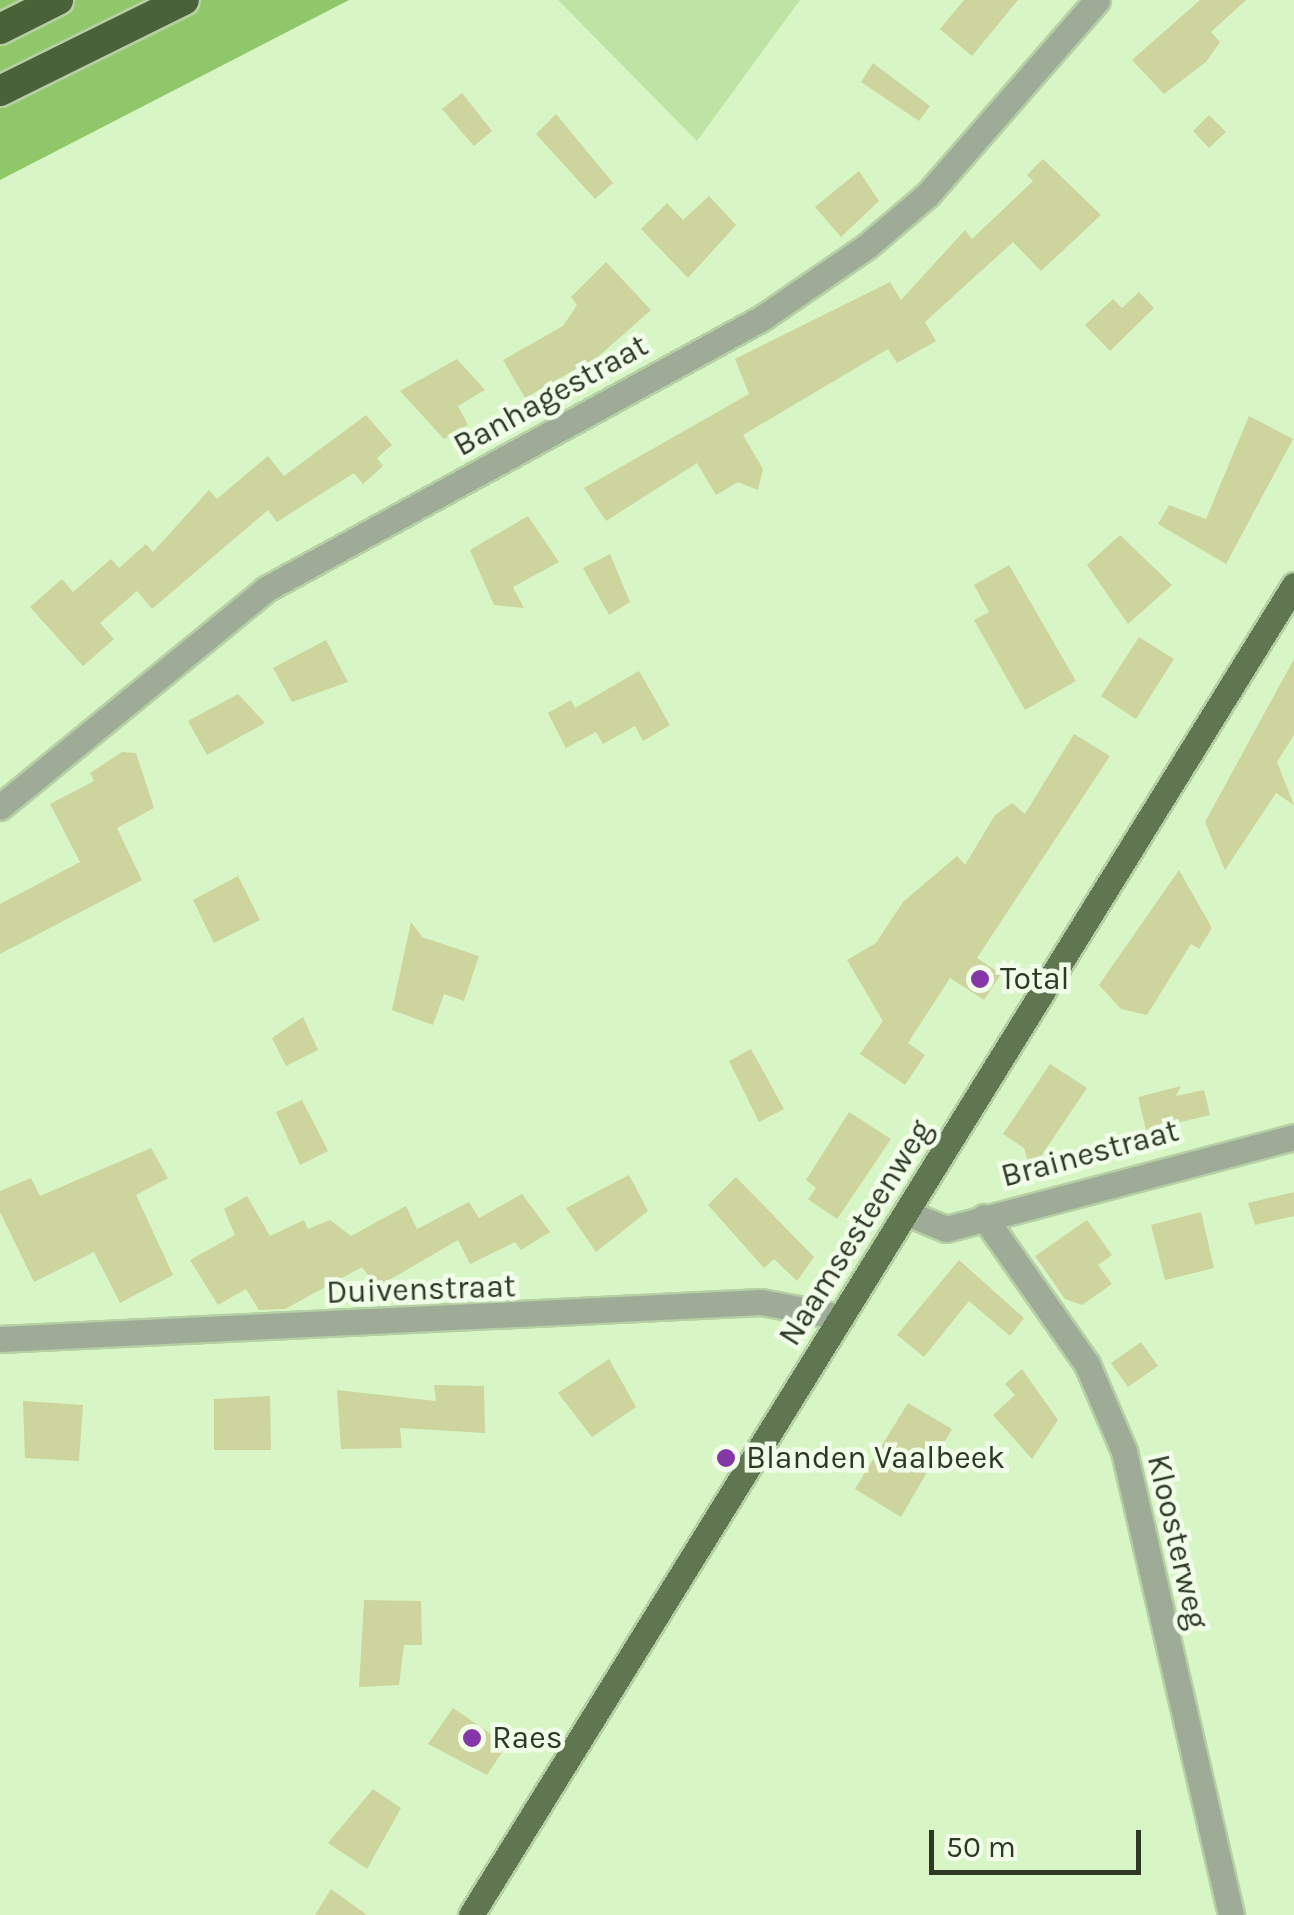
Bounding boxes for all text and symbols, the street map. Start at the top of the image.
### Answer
street label: Banhagestraat [447,327,655,465]
place label: Total [1000,960,1070,998]
marker: Total [969,968,991,990]
street label: Brainestraat [997,1112,1183,1196]
street label: Naamsesteenweg [771,1113,941,1353]
street label: Duivenstraat [326,1268,516,1312]
place label: Blanden Vaalbeek [746,1439,1005,1477]
marker: Blanden Vaalbeek [715,1447,737,1469]
street label: Kloosterweg [1138,1451,1216,1633]
place label: Raes [492,1719,562,1757]
marker: Raes [461,1727,483,1749]
scale bar [934,1810,1146,1872]
text: 50 m [946,1829,1016,1865]

